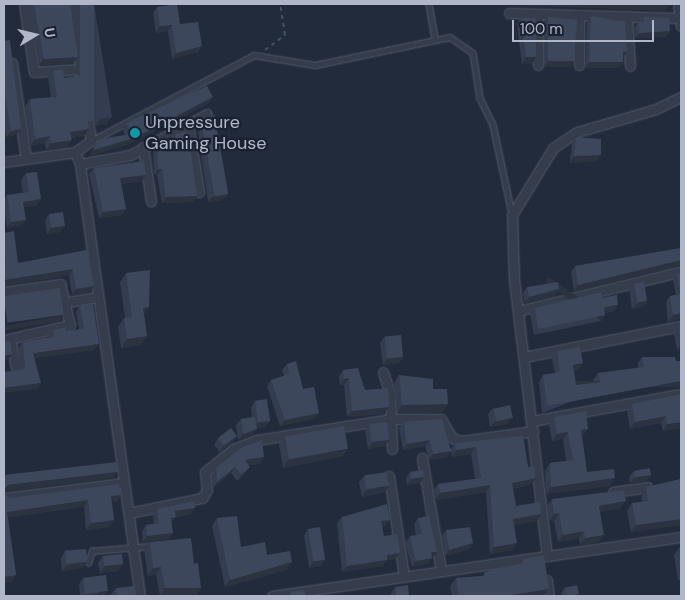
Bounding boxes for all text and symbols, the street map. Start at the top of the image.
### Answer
north arrow [10,10,60,60]
scale bar [515,10,658,42]
text: 100 m [520,19,563,39]
text: U [40,27,59,39]
place label: Unpressure Gaming House [145,112,266,154]
marker: Unpressure Gaming House [129,127,141,139]

